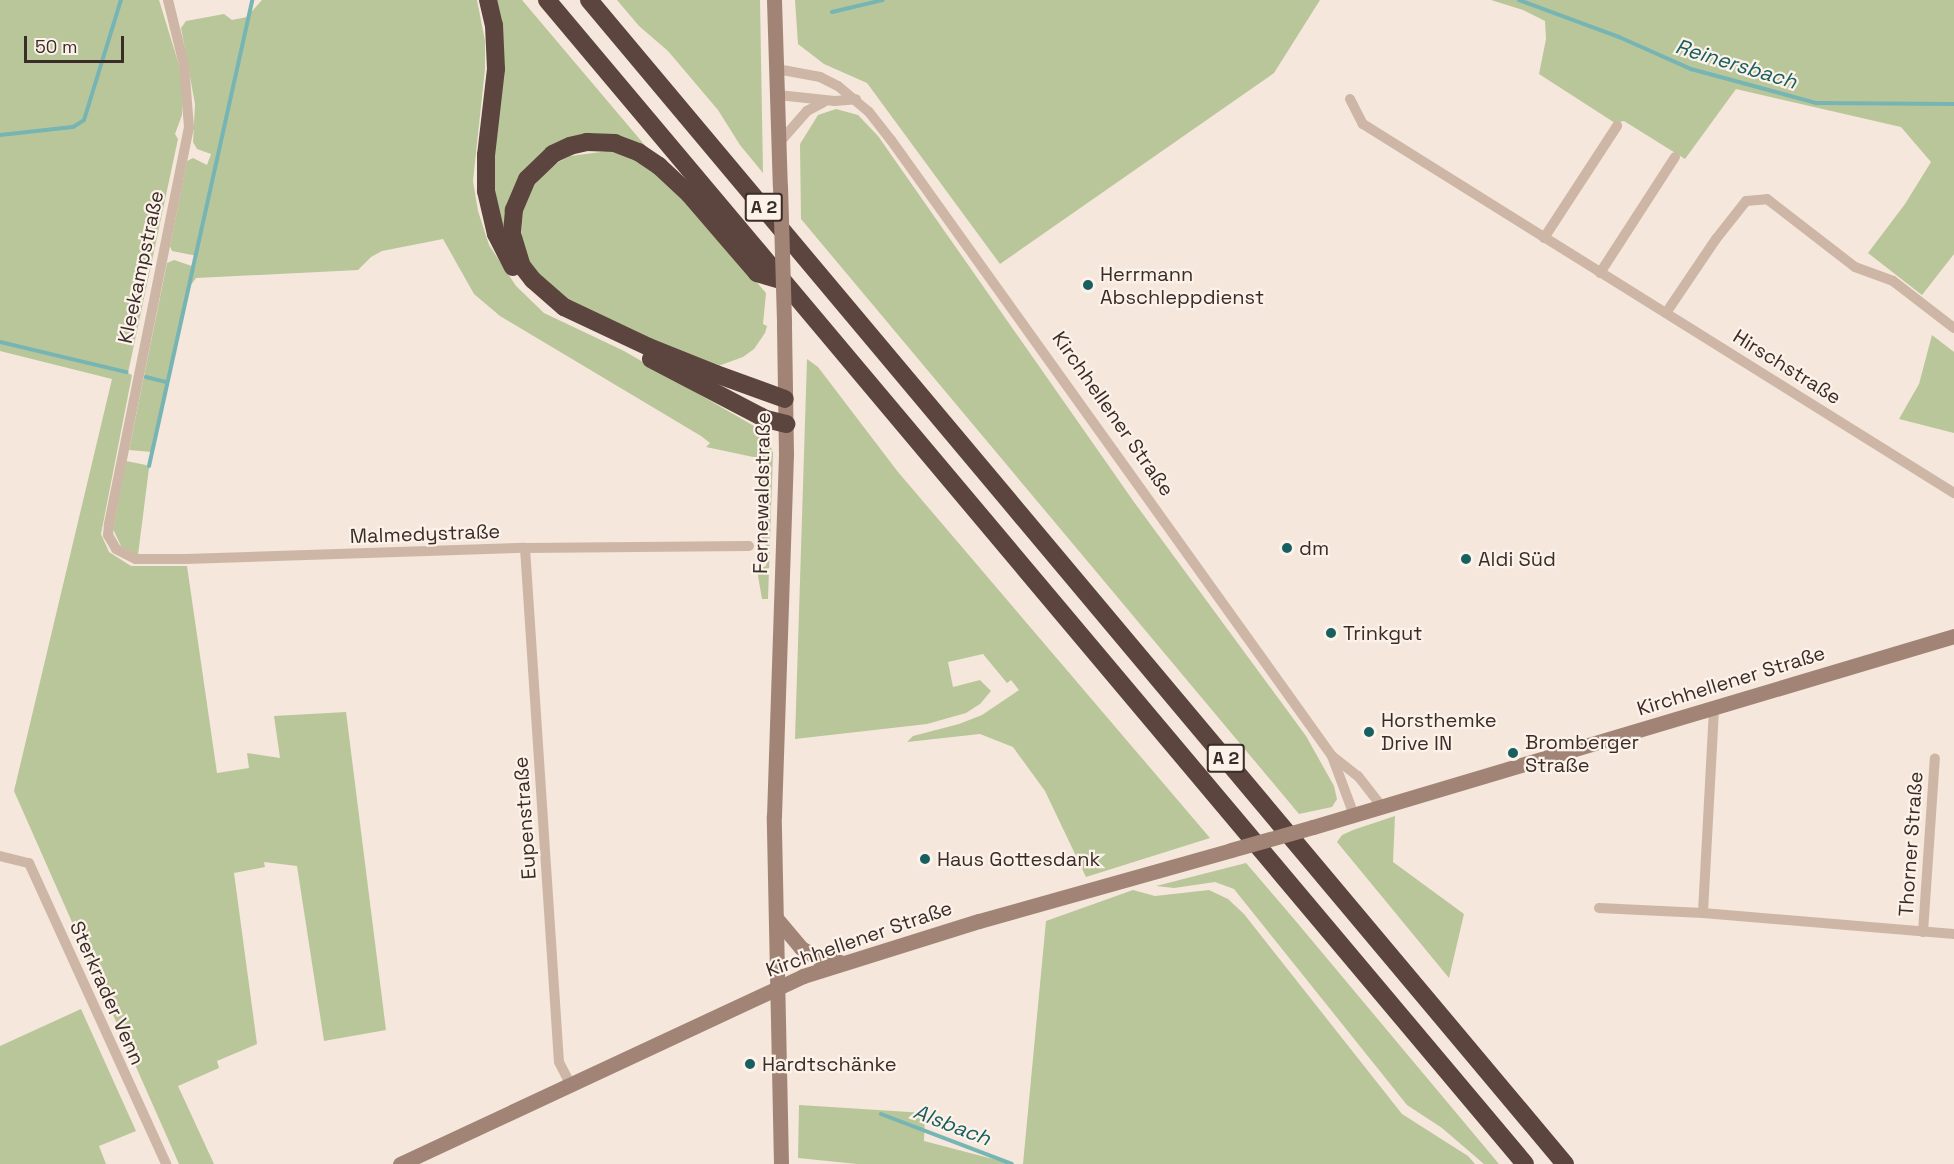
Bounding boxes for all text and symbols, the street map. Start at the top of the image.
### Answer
scale bar [27,24,128,62]
water label: Reinersbach [1672,34,1800,94]
text: 50 m [35,35,77,58]
street label: Kleekampstraße [113,188,169,346]
road number: A 2 [744,192,783,222]
place label: Herrmann Abschleppdienst [1100,262,1264,309]
marker: Herrmann Abschleppdienst [1081,278,1095,292]
street label: Hirschstraße [1729,324,1845,410]
street label: Kirchhellener Straße [1047,327,1179,501]
street label: Fernewaldstraße [749,412,775,574]
street label: Malmedystraße [349,519,501,549]
place label: dm [1299,536,1329,560]
marker: dm [1280,541,1294,555]
place label: Aldi Süd [1478,547,1556,571]
marker: Aldi Süd [1459,552,1473,566]
place label: Trinkgut [1343,621,1422,645]
marker: Trinkgut [1324,626,1338,640]
street label: Kirchhellener Straße [1634,641,1828,721]
place label: Horsthemke Drive IN [1381,708,1497,755]
marker: Horsthemke Drive IN [1362,725,1376,739]
place label: Bromberger Straße [1525,730,1639,777]
road number: A 2 [1206,743,1246,773]
marker: Bromberger Straße [1506,746,1520,760]
street label: Eupenstraße [509,756,541,880]
street label: Thorner Straße [1894,771,1928,917]
place label: Haus Gottesdank [937,847,1100,871]
marker: Haus Gottesdank [918,852,932,866]
street label: Kirchhellener Straße [763,896,955,982]
street label: Sterkrader Venn [65,917,149,1069]
place label: Hardtschänke [762,1052,896,1076]
marker: Hardtschänke [743,1057,757,1071]
water label: Alsbach [910,1099,994,1151]

